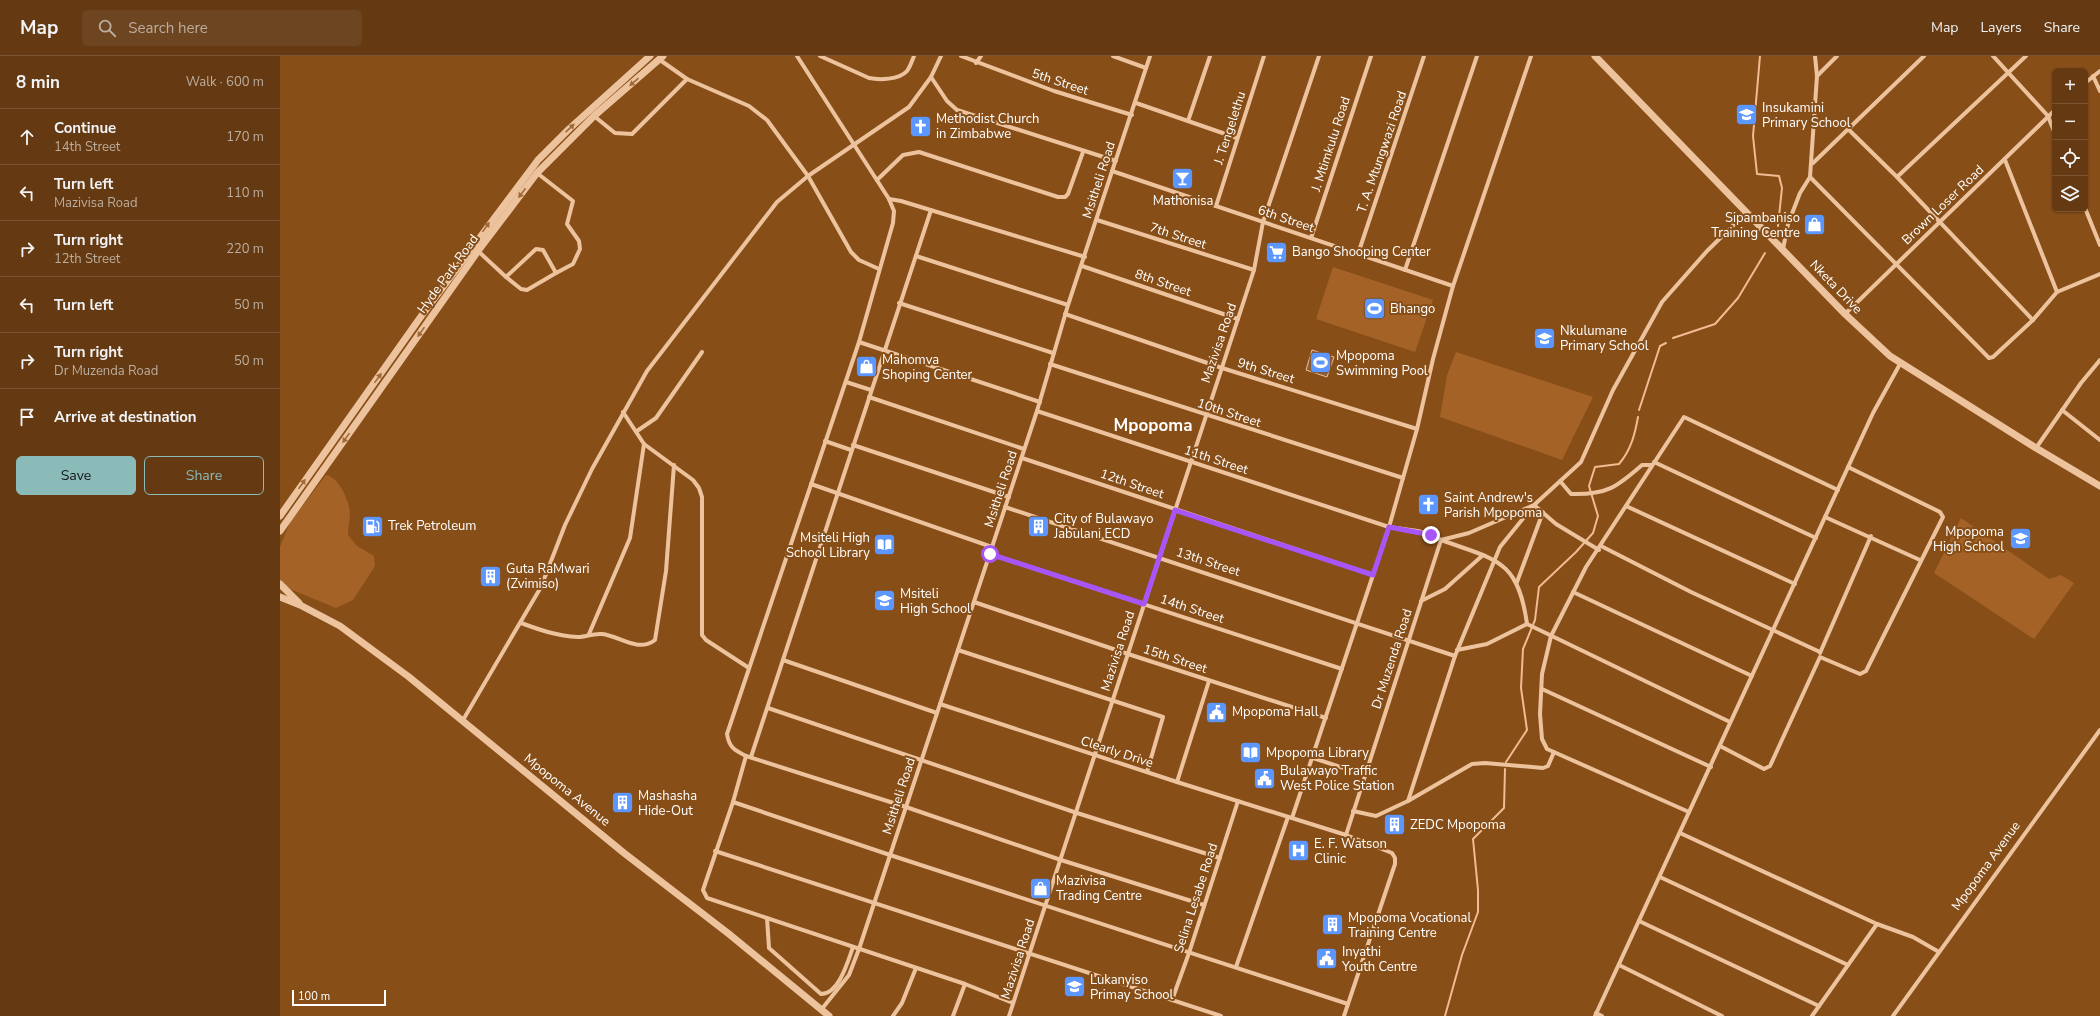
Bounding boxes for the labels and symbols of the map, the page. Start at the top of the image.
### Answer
street label: 5th Street [1029,64,1091,100]
one-way arrow [629,77,639,86]
street label: J. Tengelethu [1209,89,1250,168]
street label: T. A. Mtungwazi Road [1353,89,1411,215]
street label: J. Mtimkulu Road [1307,94,1355,195]
place label: Insukamini Primary School [1762,99,1851,132]
school or university icon: Insukamini Primary School [1734,102,1760,128]
place label: Methodist Church in Zimbabwe [936,110,1039,143]
church icon: Methodist Church in Zimbabwe [908,113,934,139]
one-way arrow [565,123,575,133]
street label: Msitheli Road [1078,139,1120,221]
street label: Brown Loser Road [1898,161,1988,249]
bar icon: Mathonisa [1170,166,1196,192]
one-way arrow [518,187,526,198]
place label: Mathonisa [1153,192,1213,210]
street label: 6th Street [1255,201,1317,237]
place label: Sipambaniso Training Centre [1711,209,1800,242]
shop icon: Sipambaniso Training Centre [1802,212,1828,238]
street label: 7th Street [1147,218,1209,254]
one-way arrow [482,222,490,232]
street label: Hyde Park Road [413,231,483,317]
supermarket icon: Bango Shooping Center [1263,239,1289,265]
place label: Bango Shooping Center [1292,243,1431,261]
street label: Nketa Drive [1806,256,1866,318]
street label: 8th Street [1132,265,1194,301]
sports icon: Bhango [1361,296,1387,322]
place label: Bhango [1390,300,1435,318]
street label: Mazivisa Road [1197,301,1241,385]
place label: Nkulumane Primary School [1560,322,1649,355]
school or university icon: Nkulumane Primary School [1531,325,1557,351]
one-way arrow [417,327,425,337]
place label: Mpopoma Swimming Pool [1336,347,1428,380]
sports icon: Mpopoma Swimming Pool [1307,350,1333,376]
place label: Mahomva Shoping Center [882,351,973,384]
shop icon: Mahomva Shoping Center [853,354,879,380]
street label: 9th Street [1235,354,1297,388]
one-way arrow [374,373,382,384]
street label: 10th Street [1195,394,1264,432]
district label: Mpopoma [1114,414,1192,437]
one-way arrow [342,433,350,443]
street label: 11th Street [1182,441,1251,479]
street label: Msitheli Road [980,448,1022,530]
street label: 12th Street [1098,465,1167,503]
one-way arrow [298,479,306,489]
place label: Saint Andrew's Parish Mpopoma [1444,489,1542,522]
church icon: Saint Andrew's Parish Mpopoma [1415,492,1441,518]
place label: City of Bulawayo Jabulani ECD [1053,510,1153,543]
fuel station icon: Trek Petroleum [360,513,386,539]
building icon: City of Bulawayo Jabulani ECD [1025,513,1051,539]
place label: Trek Petroleum [388,517,476,535]
place label: Mpopoma High School [1933,523,2004,556]
route end [1422,526,1440,544]
school or university icon: Mpopoma High School [2007,526,2033,552]
place label: Msiteli High School Library [786,529,870,562]
library icon: Msiteli High School Library [872,532,898,558]
street label: 13th Street [1174,543,1243,581]
route start [981,545,999,563]
place label: Guta RaMwari (Zvimiso) [506,560,590,593]
building icon: Guta RaMwari (Zvimiso) [478,563,504,589]
place label: Msiteli High School [900,585,971,618]
school or university icon: Msiteli High School [872,588,898,614]
street label: 14th Street [1158,590,1227,628]
street label: Dr Muzenda Road [1367,607,1417,711]
street label: Mazivisa Road [1097,609,1139,693]
street label: 15th Street [1141,640,1210,678]
public building icon: Mpopoma Hall [1204,699,1230,725]
place label: Mpopoma Hall [1232,703,1319,721]
street label: Clearly Drive [1078,732,1156,772]
library icon: Mpopoma Library [1238,740,1264,766]
place label: Mpopoma Library [1266,744,1369,762]
street label: Mpopoma Avenue [520,750,614,831]
street label: Msitheli Road [878,755,920,837]
place label: Bulawayo Traffic West Police Station [1280,762,1394,795]
public building icon: Bulawayo Traffic West Police Station [1252,765,1278,791]
place label: Mashasha Hide-Out [638,787,697,820]
building icon: Mashasha Hide-Out [609,790,635,816]
building icon: ZEDC Mpopoma [1381,812,1407,838]
place label: ZEDC Mpopoma [1410,816,1506,834]
street label: Mpopoma Avenue [1947,818,2025,914]
place label: E. F. Watson Clinic [1314,835,1387,868]
hospital icon: E. F. Watson Clinic [1285,838,1311,864]
street label: Selina Lesabe Road [1170,841,1222,955]
place label: Mazivisa Trading Centre [1056,872,1142,905]
shop icon: Mazivisa Trading Centre [1028,875,1054,901]
place label: Mpopoma Vocational Training Centre [1348,909,1471,942]
building icon: Mpopoma Vocational Training Centre [1319,912,1345,938]
street label: Mazivisa Road [997,917,1039,1001]
place label: Inyathi Youth Centre [1341,943,1417,976]
public building icon: Inyathi Youth Centre [1313,946,1339,972]
place label: Lukanyiso Primay School [1090,971,1174,1004]
school or university icon: Lukanyiso Primay School [1061,974,1087,1000]
scale bar [292,988,386,1007]

